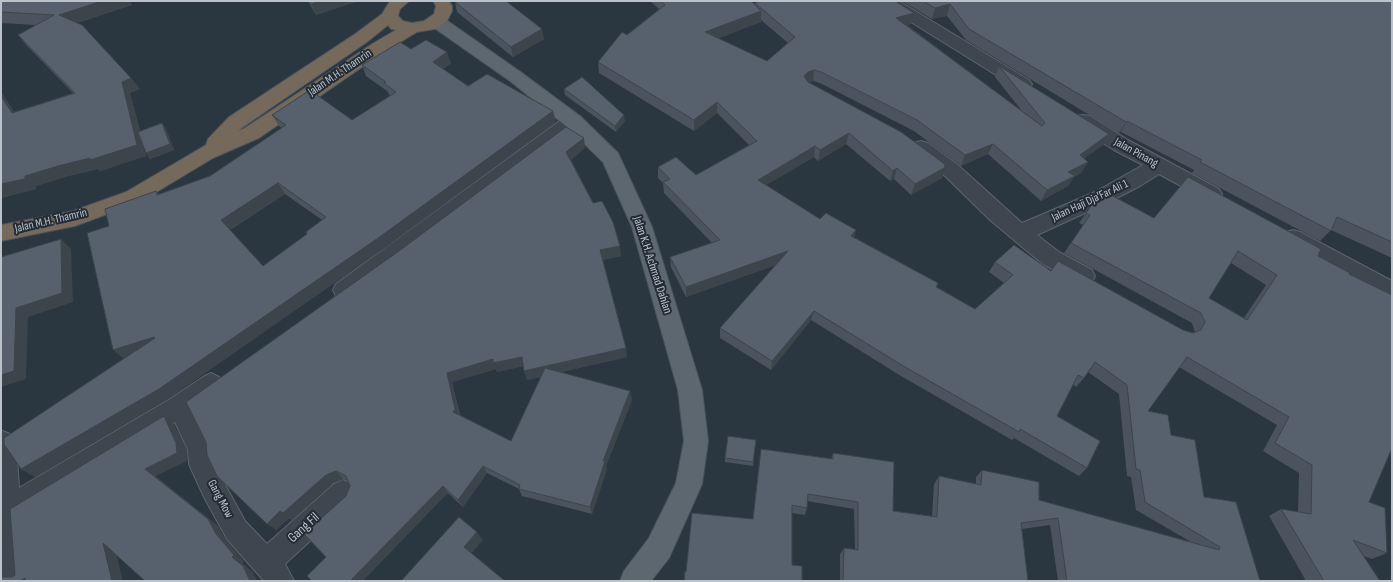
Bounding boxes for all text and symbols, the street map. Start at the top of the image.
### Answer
street label: Jalan M.H. Thamrin [305,46,375,100]
street label: Jalan Pinang [1112,135,1160,171]
street label: Jalan Haji Dja'Far Ali 1 [1049,177,1131,225]
street label: Jalan M.H. Thamrin [13,206,89,236]
street label: Jalan K.H. Achmad Dahlan [630,215,674,315]
street label: Gang Mow [204,477,236,521]
street label: Gang Fil [285,509,323,547]

